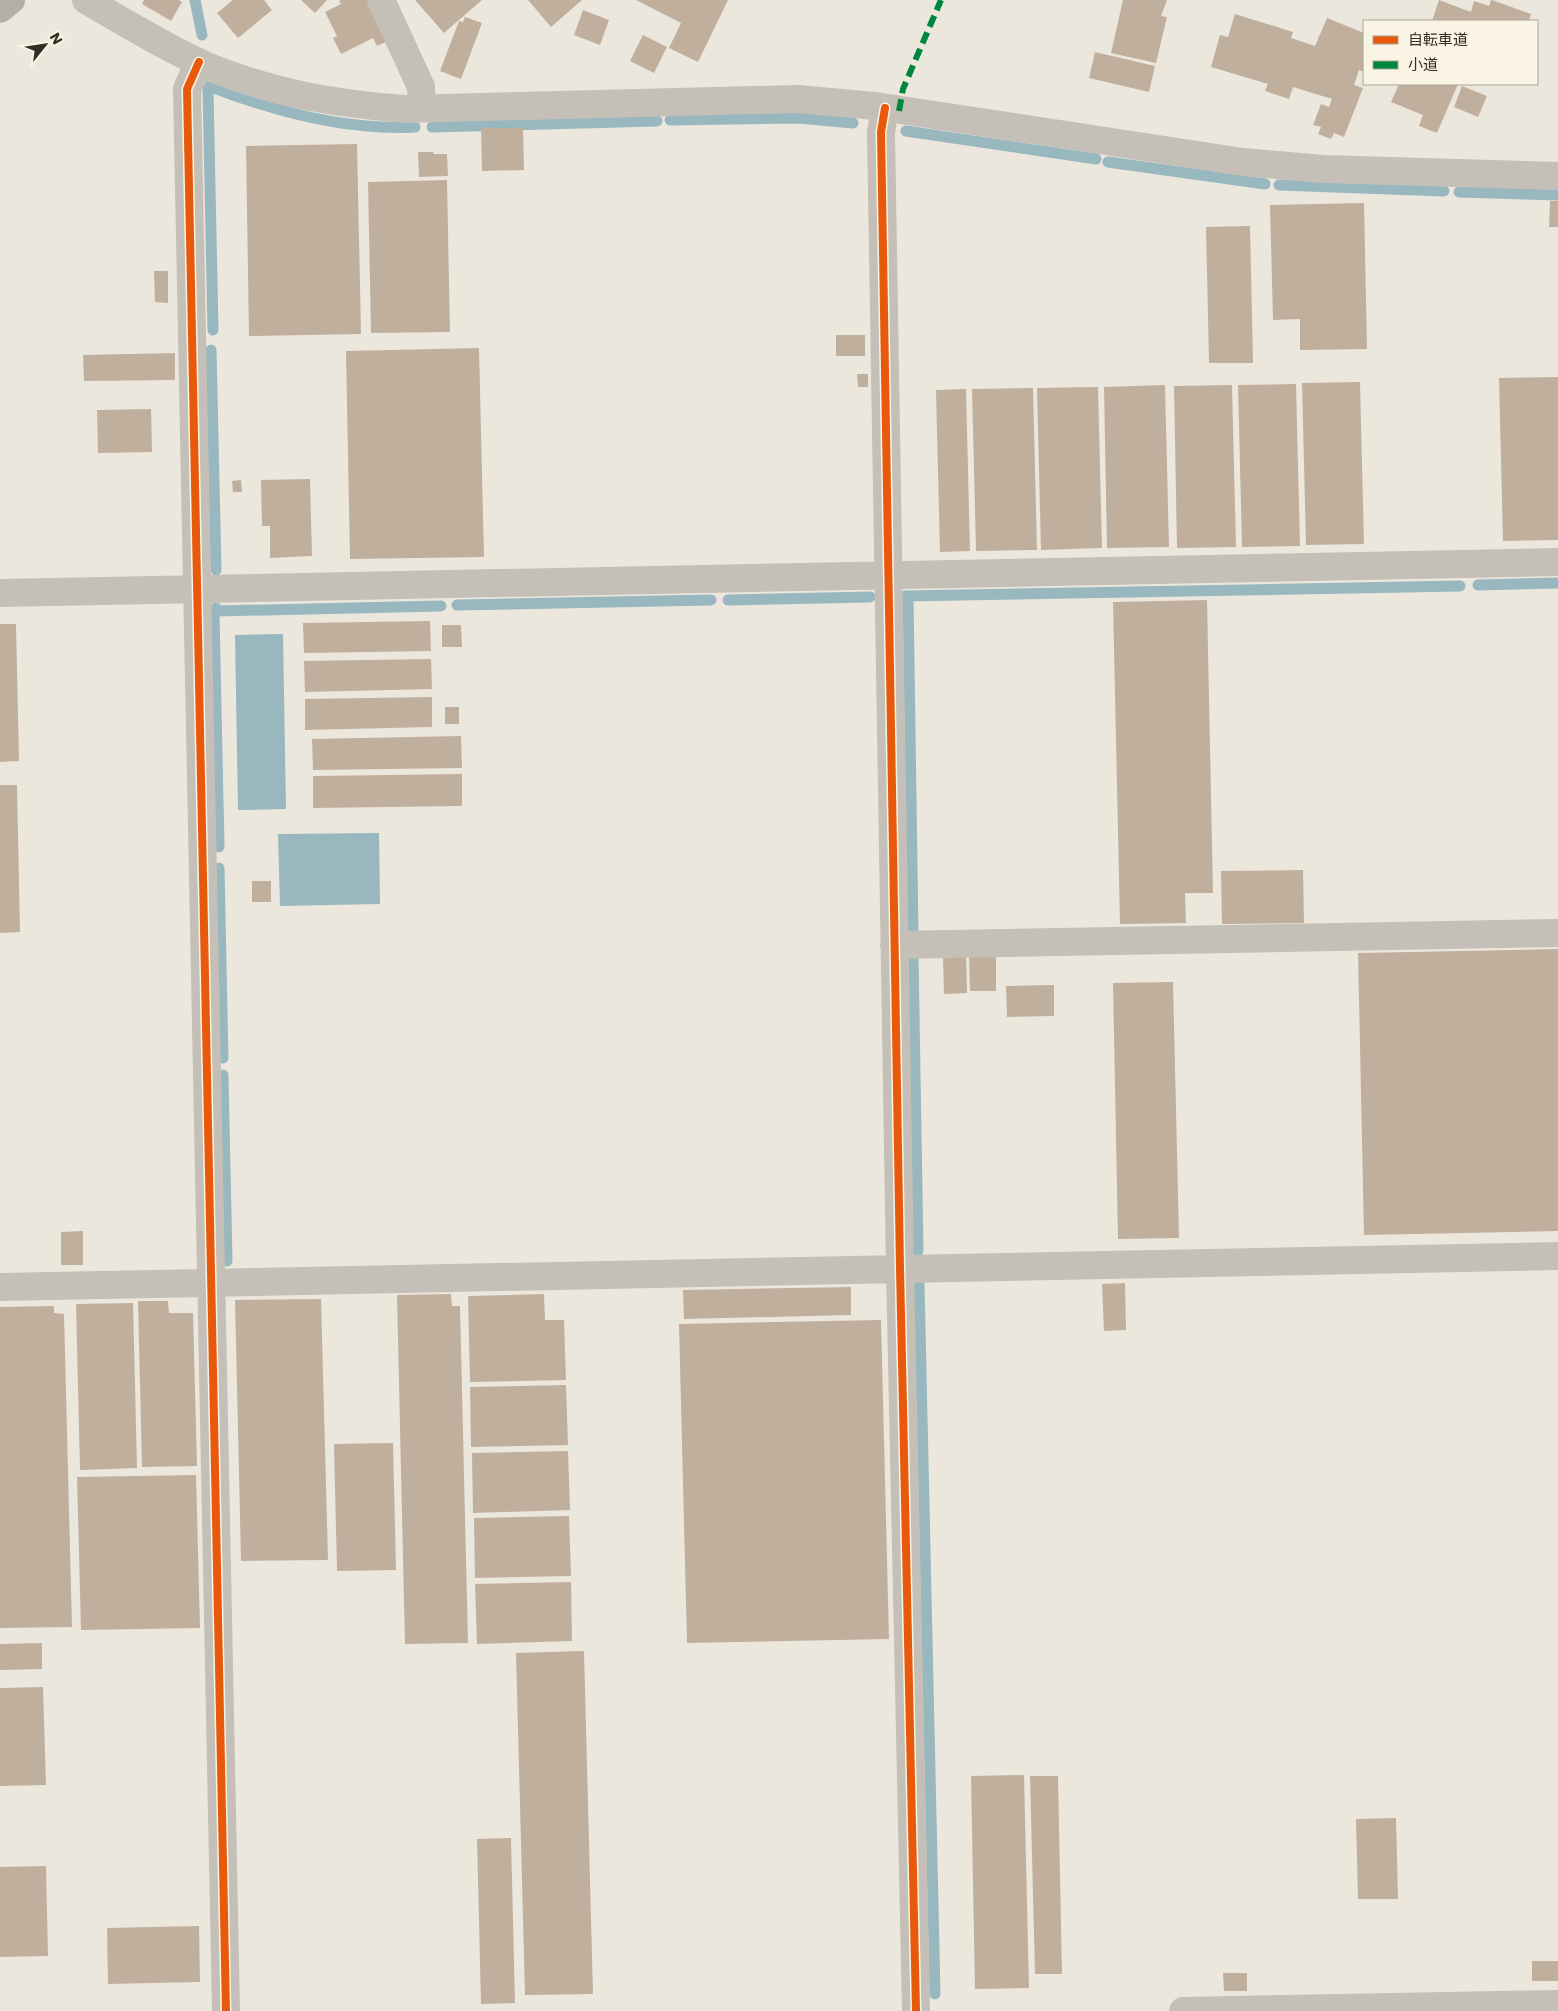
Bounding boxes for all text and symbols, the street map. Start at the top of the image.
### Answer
north arrow [20,20,70,70]
legend [1363,20,1538,85]
text: N [45,29,68,48]
text: 自転車道 [1408,29,1468,50]
text: 小道 [1408,54,1438,75]

